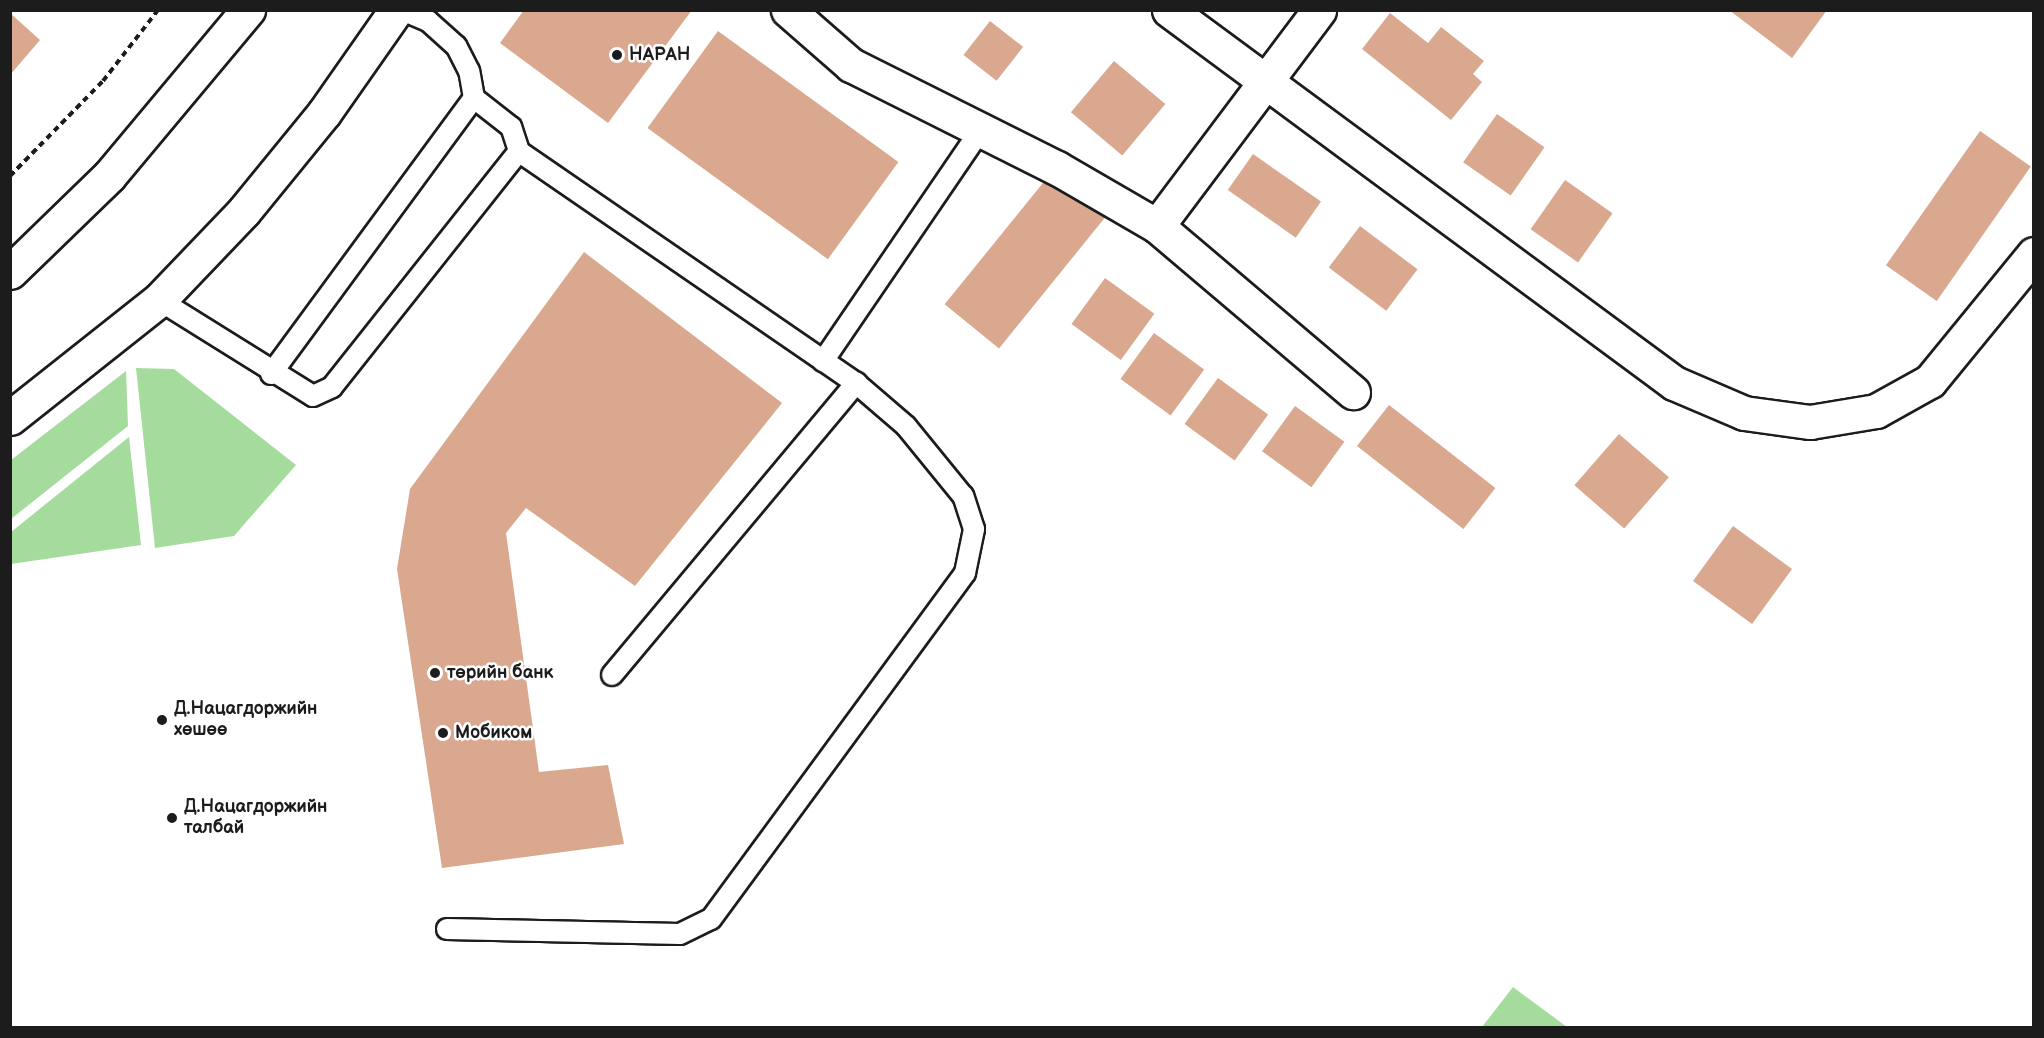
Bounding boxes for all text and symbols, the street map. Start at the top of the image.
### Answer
place label: НАРАН [629,44,690,66]
marker: НАРАН [610,48,624,62]
place label: төрийн банк [447,662,553,684]
marker: төрийн банк [428,666,442,680]
place label: Д.Нацагдоржийн хөшөө [174,699,317,742]
marker: Д.Нацагдоржийн хөшөө [155,713,169,727]
place label: Мобиком [455,722,532,744]
marker: Мобиком [436,726,450,740]
place label: Д.Нацагдоржийн талбай [184,797,327,840]
marker: Д.Нацагдоржийн талбай [165,811,179,825]

